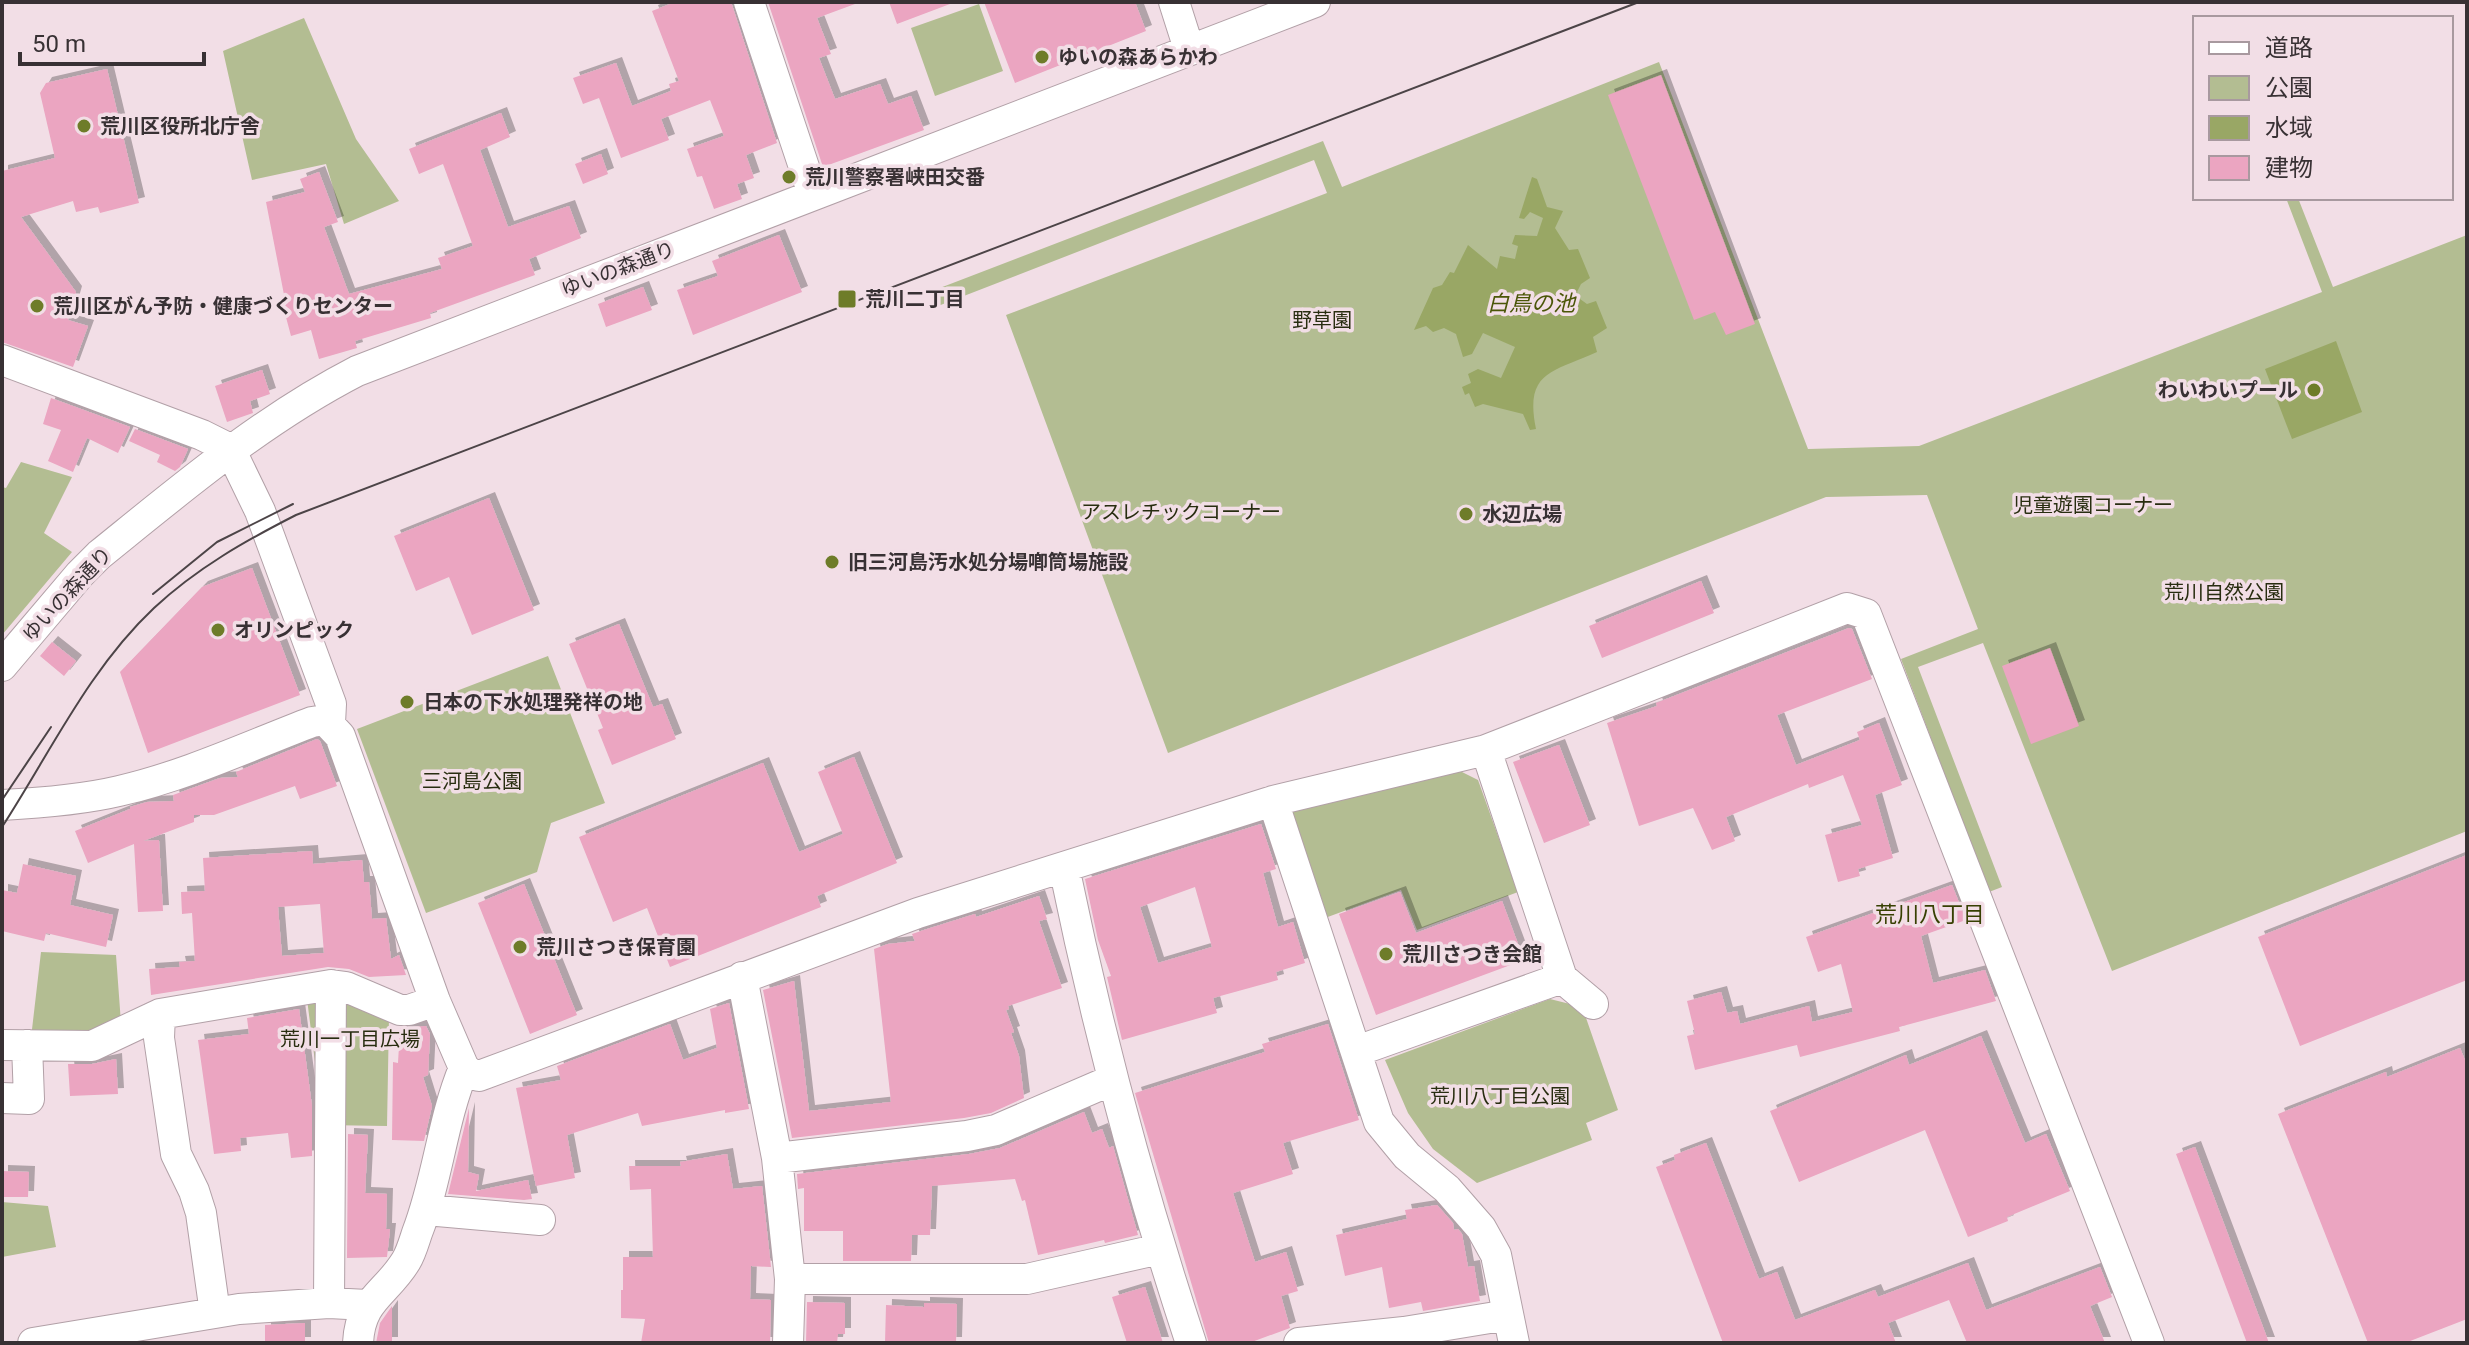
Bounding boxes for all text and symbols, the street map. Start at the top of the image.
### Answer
scale bar [20,16,204,66]
legend [2193,16,2453,200]
text: 50 m [32,30,86,58]
text: 道路 [2265,34,2313,62]
place label: ゆいの森あらかわ [1058,45,1218,69]
marker: ゆいの森あらかわ [1033,48,1051,66]
text: 公園 [2265,74,2313,102]
place label: 荒川区役所北庁舎 [100,114,260,138]
text: 水域 [2265,114,2313,142]
marker: 荒川区役所北庁舎 [75,117,93,135]
text: 建物 [2265,154,2313,182]
place label: 荒川警察署峡田交番 [805,165,985,189]
marker: 荒川警察署峡田交番 [780,168,798,186]
street label: ゆいの森通り [558,236,678,302]
place label: 荒川二丁目 [865,287,965,311]
marker: 荒川二丁目 [836,288,858,310]
water label: 白鳥の池 [1487,291,1577,316]
place label: 荒川区がん予防・健康づくりセンター [53,294,393,318]
marker: 荒川区がん予防・健康づくりセンター [28,297,46,315]
park label: 野草園 [1292,308,1352,332]
place label: わいわいプール [2158,378,2298,402]
marker: わいわいプール [2305,381,2323,399]
park label: 児童遊園コーナー [2013,493,2173,517]
park label: アスレチックコーナー [1081,500,1281,524]
place label: 水辺広場 [1482,502,1562,526]
marker: 水辺広場 [1457,505,1475,523]
street label: ゆいの森通り [17,542,117,646]
place label: 旧三河島汚水処分場喞筒場施設 [848,550,1128,574]
marker: 旧三河島汚水処分場喞筒場施設 [823,553,841,571]
park label: 荒川自然公園 [2164,580,2284,604]
place label: オリンピック [234,618,354,642]
marker: オリンピック [209,621,227,639]
place label: 日本の下水処理発祥の地 [423,690,643,714]
marker: 日本の下水処理発祥の地 [398,693,416,711]
park label: 三河島公園 [422,769,522,793]
district label: 荒川八丁目 [1875,902,1985,927]
place label: 荒川さつき保育園 [536,935,696,959]
marker: 荒川さつき保育園 [511,938,529,956]
place label: 荒川さつき会館 [1402,942,1542,966]
marker: 荒川さつき会館 [1377,945,1395,963]
park label: 荒川一丁目広場 [280,1027,420,1051]
park label: 荒川八丁目公園 [1430,1084,1570,1108]

